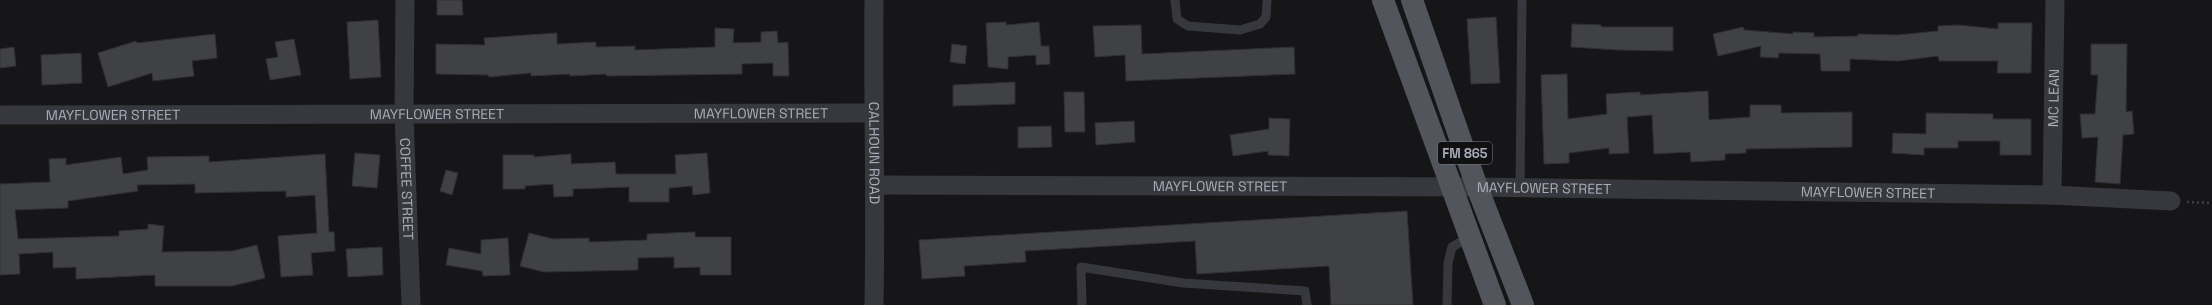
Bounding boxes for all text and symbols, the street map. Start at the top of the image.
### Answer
street label: MC LEAN [2044,69,2063,127]
street label: CALHOUN ROAD [865,102,884,204]
street label: MAYFLOWER STREET [694,104,828,122]
street label: MAYFLOWER STREET [370,105,504,123]
street label: MAYFLOWER STREET [46,106,180,124]
street label: COFFEE STREET [396,138,418,240]
road number: FM 865 [1438,142,1492,164]
street label: MAYFLOWER STREET [1153,177,1287,195]
street label: MAYFLOWER STREET [1477,178,1611,198]
street label: MAYFLOWER STREET [1801,183,1935,202]

